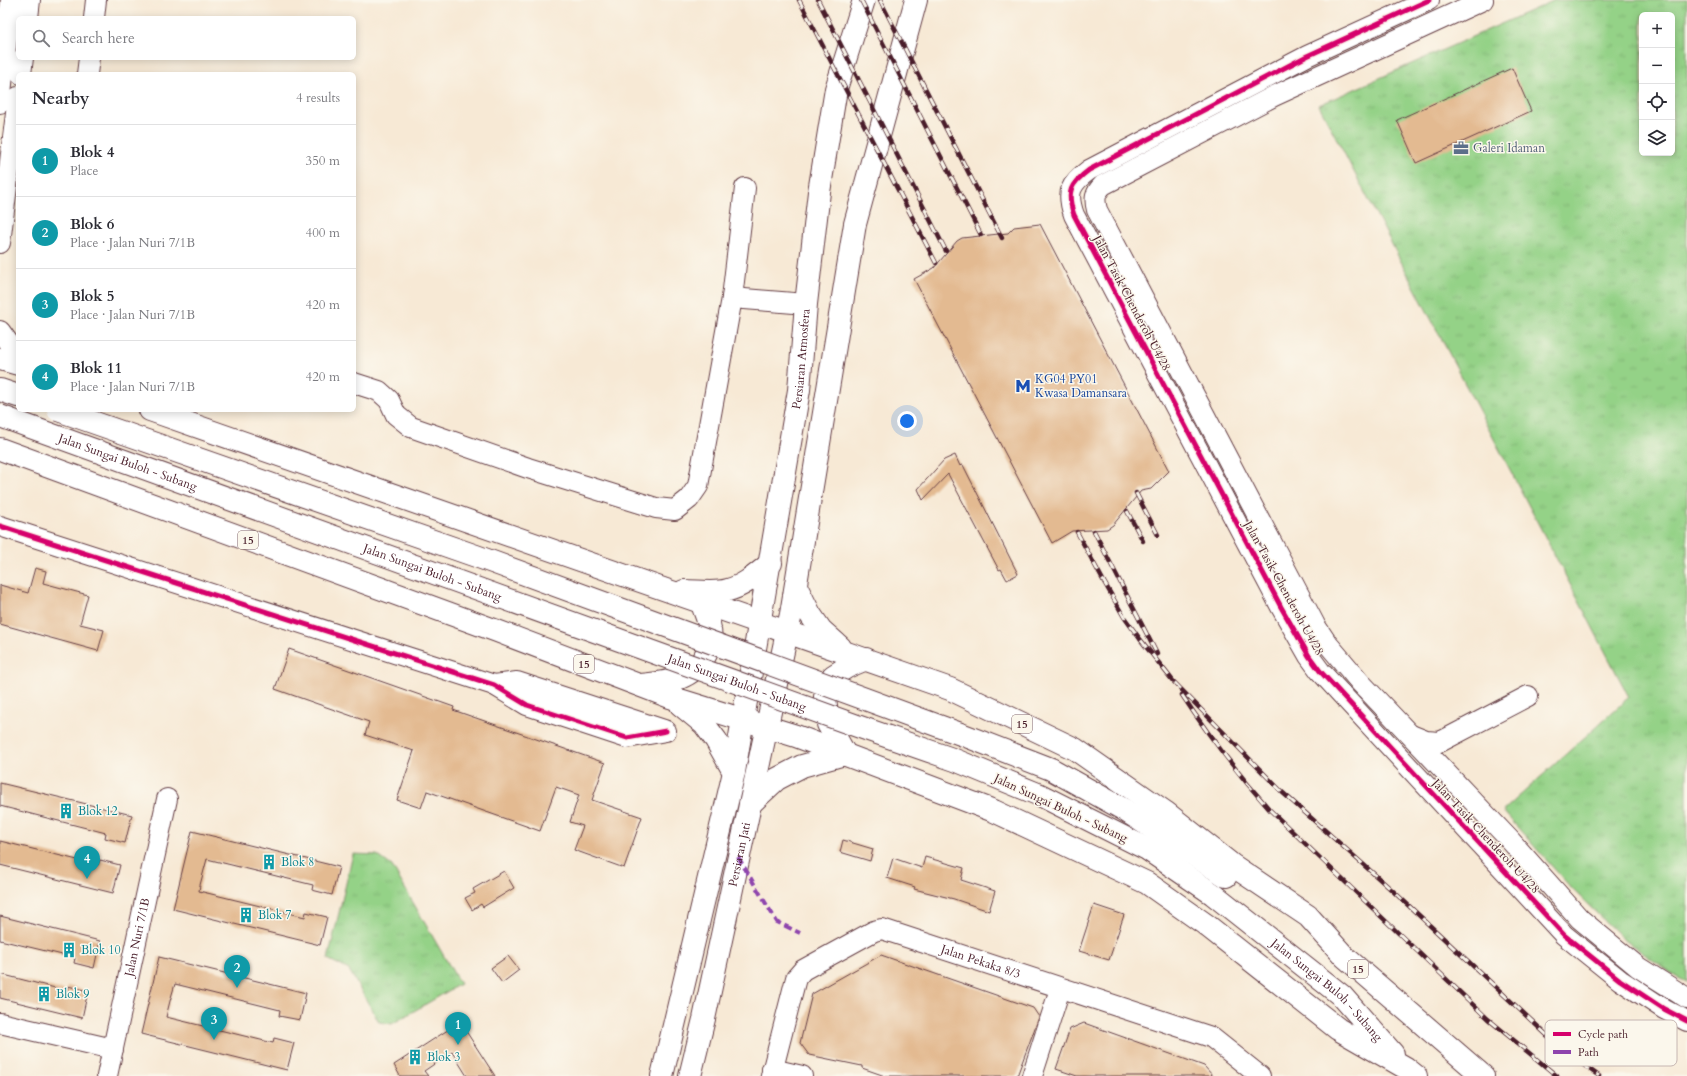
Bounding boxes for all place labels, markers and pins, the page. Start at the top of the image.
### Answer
office icon: Galeri Idaman [1452,139,1470,157]
place label: Galeri Idaman [1473,140,1545,156]
place label: KG04 PY01 Kwasa Damansara [1035,371,1128,401]
metro station icon: KG04 PY01 Kwasa Damansara [1014,377,1032,395]
building icon: Blok 12 [57,802,75,820]
place label: Blok 12 [78,803,118,819]
pin: 4 [74,846,100,879]
building icon: Blok 8 [260,853,278,871]
place label: Blok 8 [281,854,315,870]
building icon: Blok 7 [237,906,255,924]
place label: Blok 7 [258,907,292,923]
building icon: Blok 10 [60,941,78,959]
place label: Blok 10 [81,942,121,958]
pin: 2 [224,955,250,988]
building icon: Blok 9 [35,985,53,1003]
place label: Blok 9 [56,986,90,1002]
pin: 3 [201,1007,227,1040]
pin: 1 [445,1012,471,1045]
building icon: Blok 3 [406,1048,424,1066]
place label: Blok 3 [427,1049,461,1065]

